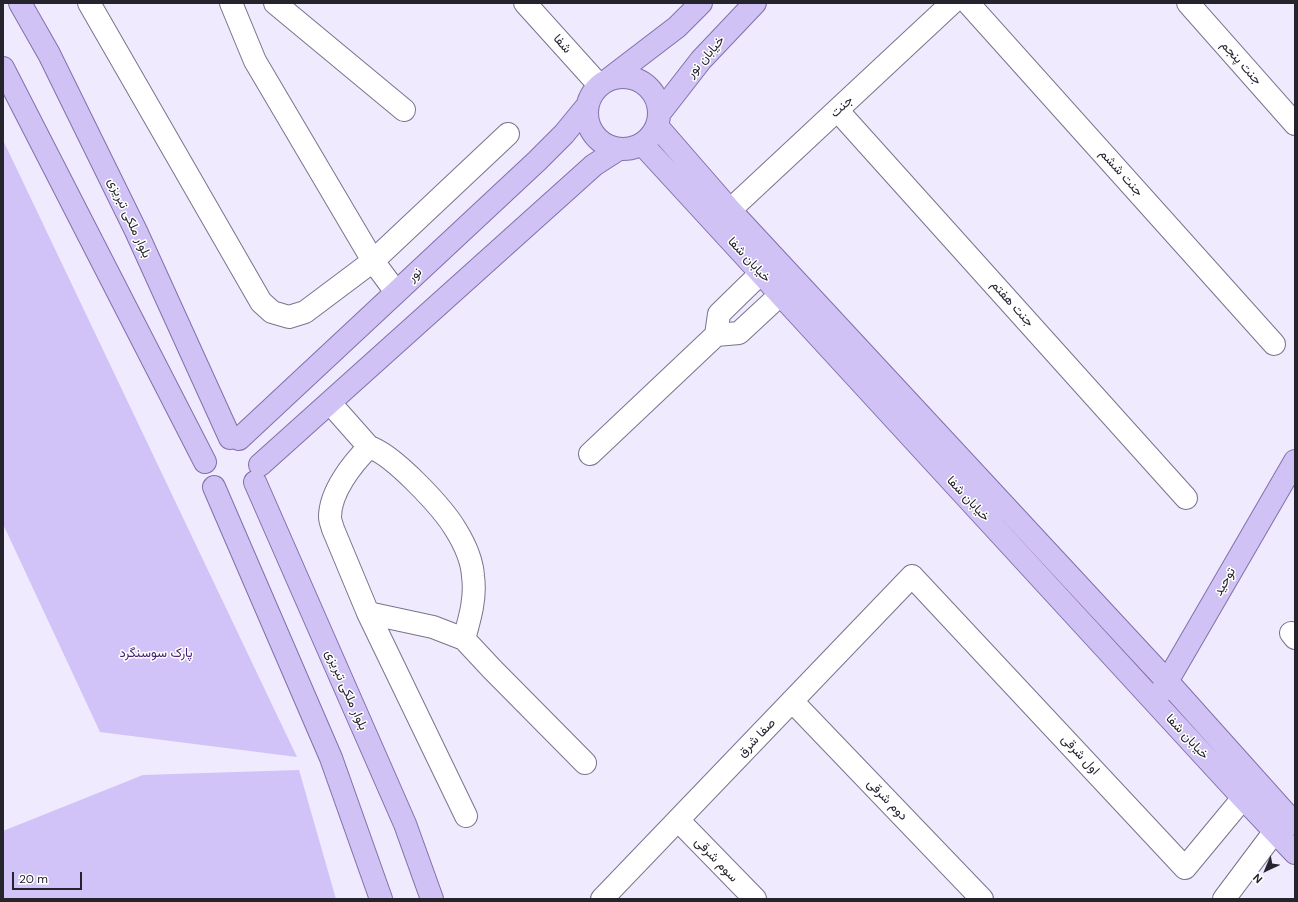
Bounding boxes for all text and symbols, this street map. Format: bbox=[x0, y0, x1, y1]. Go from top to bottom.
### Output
street label: شفا bbox=[549, 31, 575, 57]
street label: خیابان نور bbox=[684, 33, 728, 81]
street label: جنت پنجم bbox=[1217, 38, 1265, 88]
street label: جنت bbox=[827, 93, 857, 121]
street label: جنت ششم bbox=[1096, 146, 1146, 200]
street label: بلوار ملکى تبریزى bbox=[104, 176, 154, 260]
street label: خیابان شفا bbox=[724, 234, 774, 286]
street label: نور bbox=[405, 265, 425, 285]
street label: جنت هفتم bbox=[987, 278, 1037, 330]
street label: خیابان شفا bbox=[943, 473, 993, 525]
street label: توحید bbox=[1211, 565, 1239, 599]
park label: پارک سوسنگرد bbox=[119, 646, 193, 662]
street label: بلوار ملکى تبریزى bbox=[321, 647, 371, 733]
street label: خیابان شفا bbox=[1162, 711, 1212, 763]
street label: صفا شرق bbox=[735, 715, 779, 761]
street label: اول شرقی bbox=[1057, 732, 1103, 778]
street label: دوم شرقی bbox=[863, 776, 911, 824]
street label: سوم شرقی bbox=[691, 834, 741, 886]
north arrow bbox=[1246, 850, 1286, 890]
scale bar bbox=[14, 864, 84, 890]
text: 20 m bbox=[19, 871, 48, 887]
text: N bbox=[1250, 871, 1265, 886]

